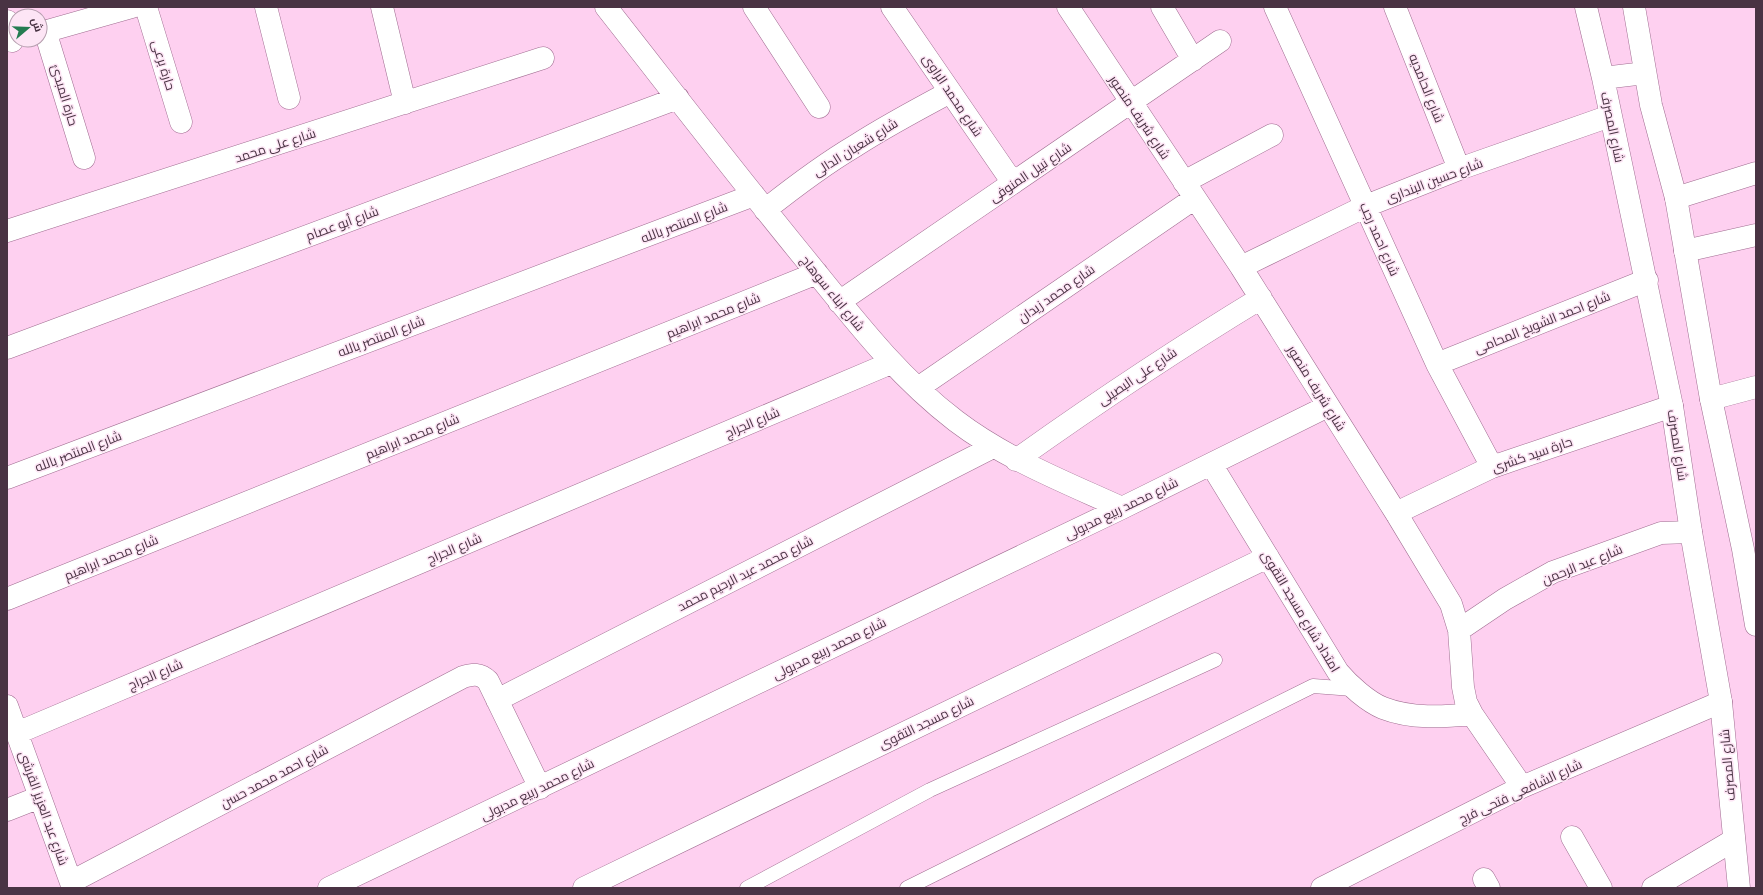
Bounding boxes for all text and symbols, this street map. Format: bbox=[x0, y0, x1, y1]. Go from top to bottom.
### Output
north arrow bbox=[8, 8, 48, 48]
text: ش bbox=[29, 16, 45, 34]
street label: حارة برعى bbox=[149, 38, 178, 92]
street label: شارع محمد الراوى bbox=[919, 51, 986, 140]
street label: شارع الحامديه bbox=[1405, 51, 1447, 125]
street label: حارة المبدئ bbox=[48, 63, 81, 128]
street label: شارع شريف منصور bbox=[1105, 72, 1173, 163]
street label: شارع المصرف bbox=[1597, 90, 1627, 164]
street label: شارع شعبان الدالى bbox=[810, 115, 901, 180]
street label: شارع على محمد bbox=[233, 125, 318, 167]
street label: شارع نبيل المنوفى bbox=[987, 140, 1075, 206]
street label: شارع حسين البندارى bbox=[1384, 155, 1485, 207]
street label: شارع المنتصر بالله bbox=[639, 199, 730, 247]
street label: شارع احمد رجب bbox=[1356, 200, 1402, 279]
street label: شارع أبو عصام bbox=[303, 202, 381, 245]
street label: شارع ابناء سوهاج bbox=[797, 253, 868, 335]
street label: شارع محمد زيدان bbox=[1015, 261, 1098, 326]
street label: شارع احمد الشويخ المحامى bbox=[1472, 288, 1613, 358]
street label: شارع محمد ابراهيم bbox=[664, 290, 763, 343]
street label: شارع المنتصر بالله bbox=[336, 313, 427, 361]
street label: شارع شريف منصور bbox=[1283, 342, 1349, 434]
street label: شارع على البصيلى bbox=[1095, 344, 1180, 409]
street label: شارع الجراج bbox=[723, 404, 782, 442]
street label: شارع المصرف bbox=[1663, 408, 1691, 482]
street label: شارع محمد ابراهيم bbox=[363, 411, 462, 464]
street label: شارع المنتصر بالله bbox=[33, 428, 124, 476]
street label: حارة سيد كشرى bbox=[1490, 434, 1574, 475]
street label: شارع محمد ربيع مدبولى bbox=[1062, 474, 1181, 543]
street label: شارع الجراج bbox=[425, 530, 484, 568]
street label: شارع محمد ابراهيم bbox=[62, 532, 161, 585]
street label: شارع محمد عبد الرحيم محمد bbox=[675, 533, 816, 616]
street label: شارع عبد الرحمن bbox=[1540, 541, 1625, 588]
street label: امتداد شارع مسجد التقوى bbox=[1257, 548, 1343, 675]
street label: شارع محمد ربيع مدبولى bbox=[770, 614, 889, 683]
street label: شارع الجراج bbox=[126, 656, 185, 694]
street label: شارع مسجد التقوى bbox=[876, 693, 977, 753]
street label: شارع المصرف bbox=[1717, 728, 1739, 801]
street label: شارع احمد محمد حسن bbox=[218, 742, 331, 812]
street label: شارع عبد العزيز القرشى bbox=[15, 749, 71, 868]
street label: شارع محمد ربيع مدبولى bbox=[478, 755, 597, 824]
street label: شارع الشافعى فتحى فرج bbox=[1456, 756, 1585, 828]

